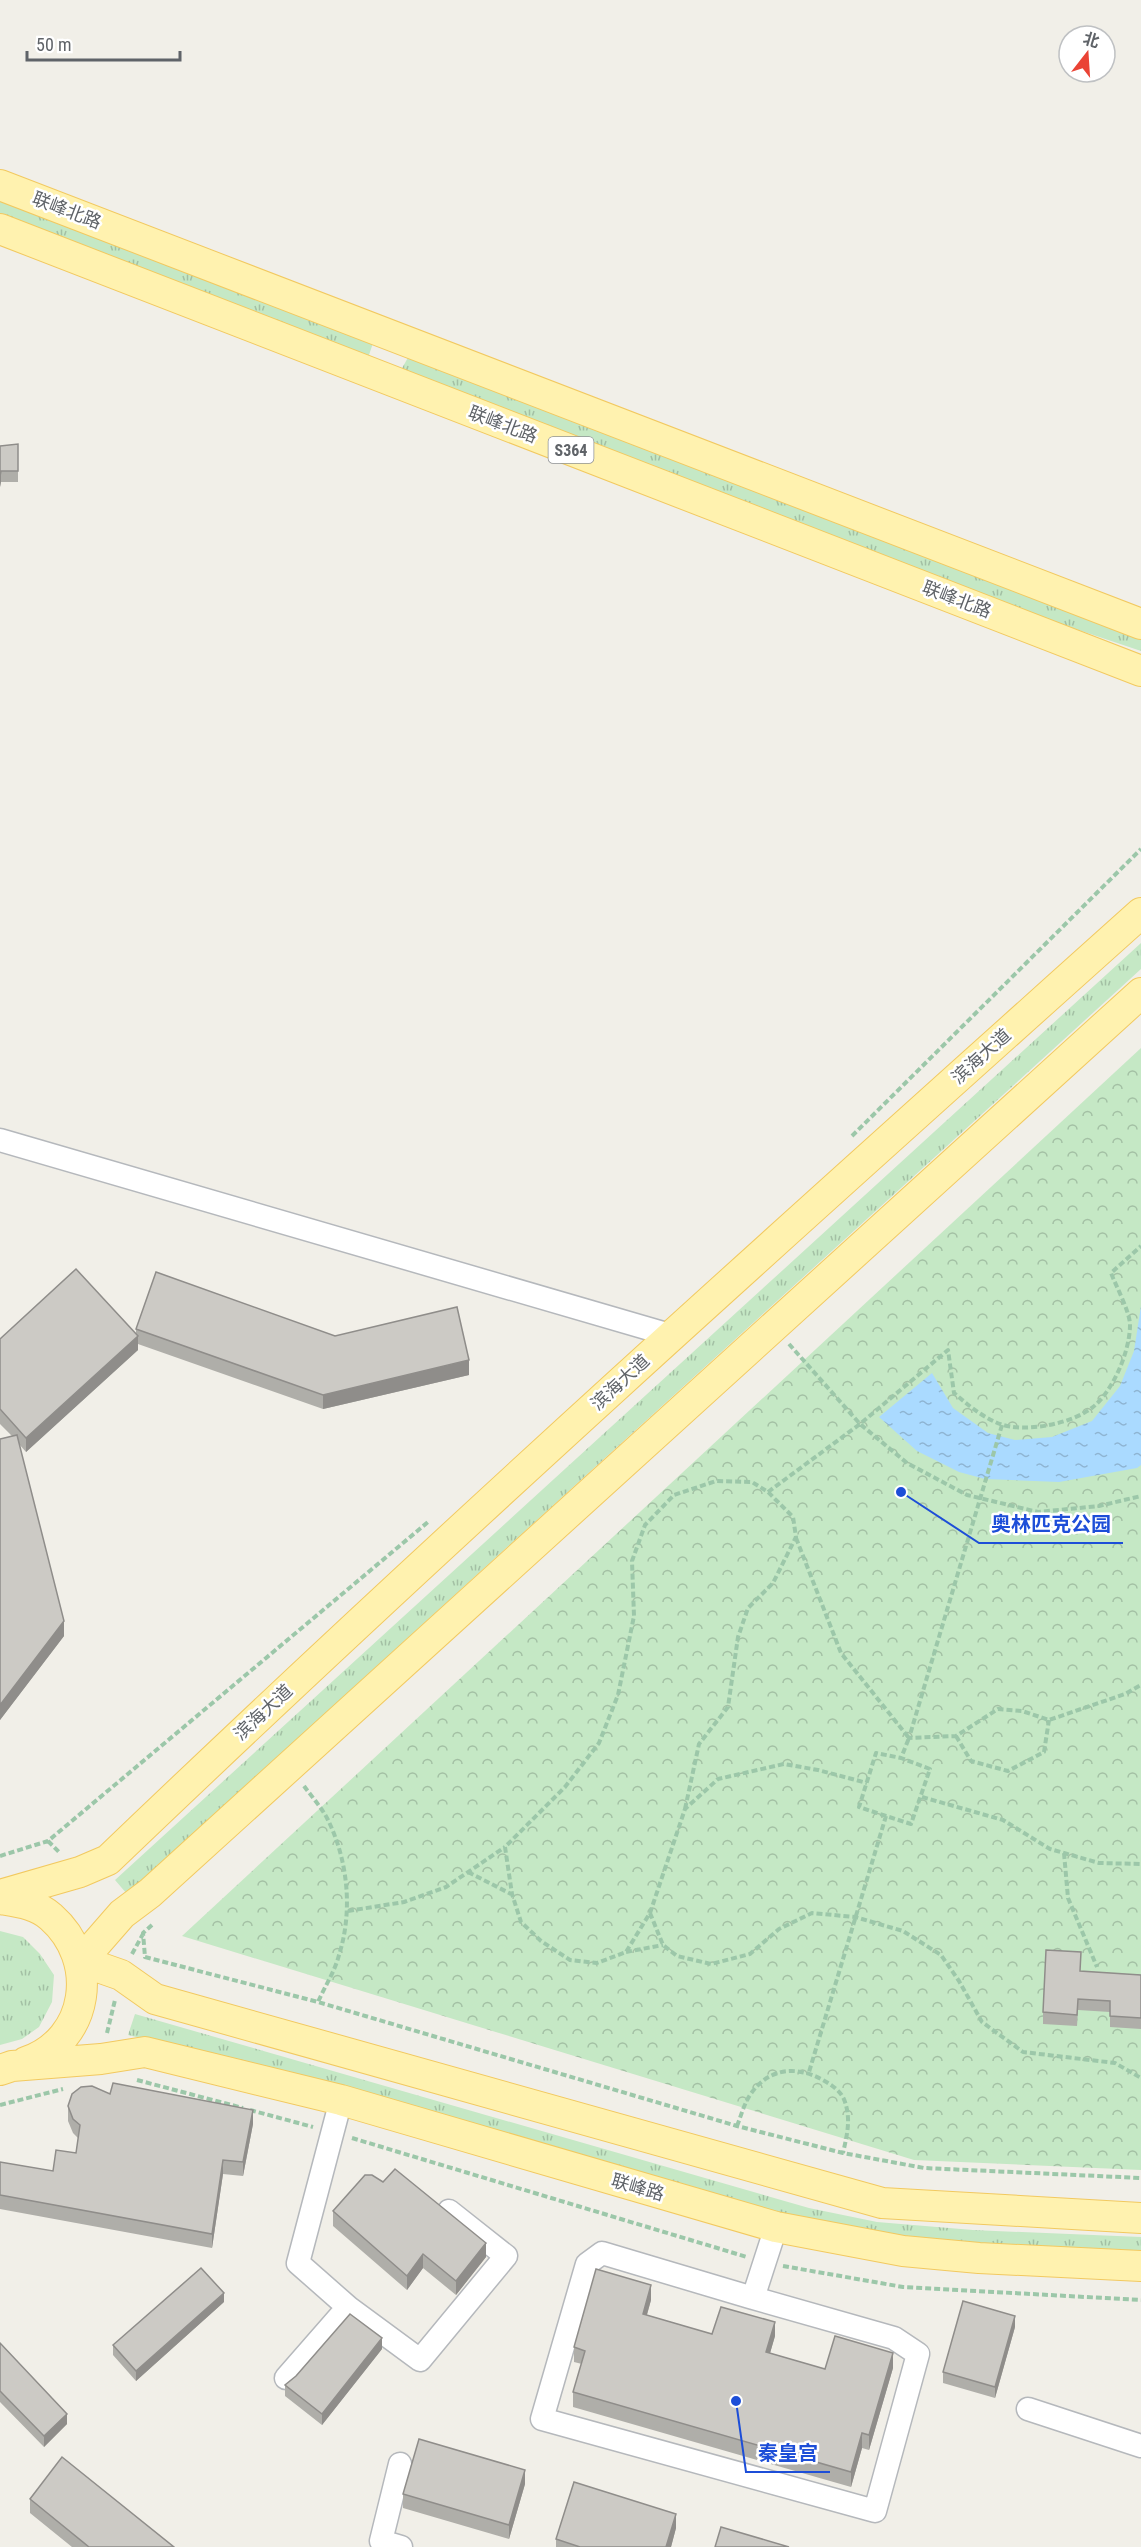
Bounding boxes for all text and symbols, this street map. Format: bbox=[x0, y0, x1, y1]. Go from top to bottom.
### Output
scale bar bbox=[27, 24, 180, 62]
north arrow bbox=[1057, 24, 1117, 84]
text: 北 bbox=[1081, 29, 1102, 52]
text: 50 m bbox=[36, 34, 71, 55]
street label: 联峰北路 bbox=[30, 187, 104, 233]
street label: 联峰北路 bbox=[466, 401, 540, 447]
road number: S364 bbox=[548, 437, 594, 463]
street label: 联峰北路 bbox=[920, 576, 994, 622]
street label: 滨海大道 bbox=[947, 1024, 1015, 1088]
street label: 滨海大道 bbox=[587, 1350, 653, 1414]
callout: 奥林匹克公园 bbox=[979, 1505, 1123, 1543]
text: 奥林匹克公园 bbox=[991, 1512, 1111, 1536]
street label: 滨海大道 bbox=[230, 1680, 296, 1744]
street label: 联峰路 bbox=[609, 2169, 667, 2205]
callout: 秦皇宫 bbox=[746, 2434, 830, 2472]
text: 秦皇宫 bbox=[758, 2441, 818, 2465]

